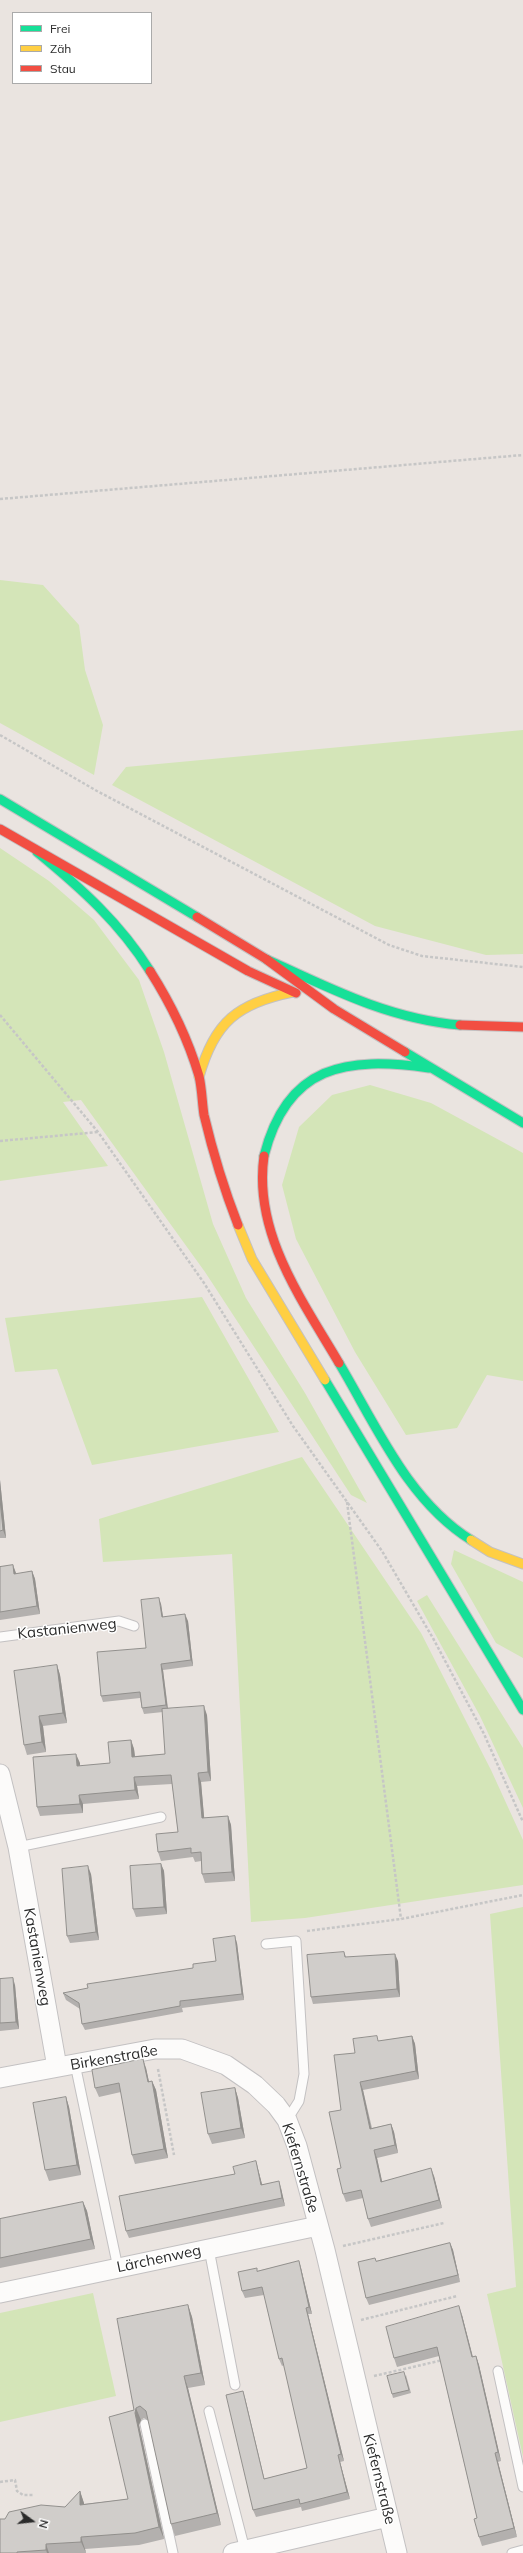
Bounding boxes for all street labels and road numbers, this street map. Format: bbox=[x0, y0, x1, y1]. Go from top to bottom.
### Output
street label: Kastanienweg bbox=[17, 1615, 117, 1643]
street label: Kastanienweg bbox=[19, 1906, 55, 2008]
street label: Birkenstraße bbox=[69, 2041, 159, 2075]
street label: Kiefernstraße bbox=[278, 2121, 322, 2215]
street label: Lärchenweg bbox=[115, 2241, 203, 2277]
street label: Kiefernstraße bbox=[359, 2432, 399, 2526]

